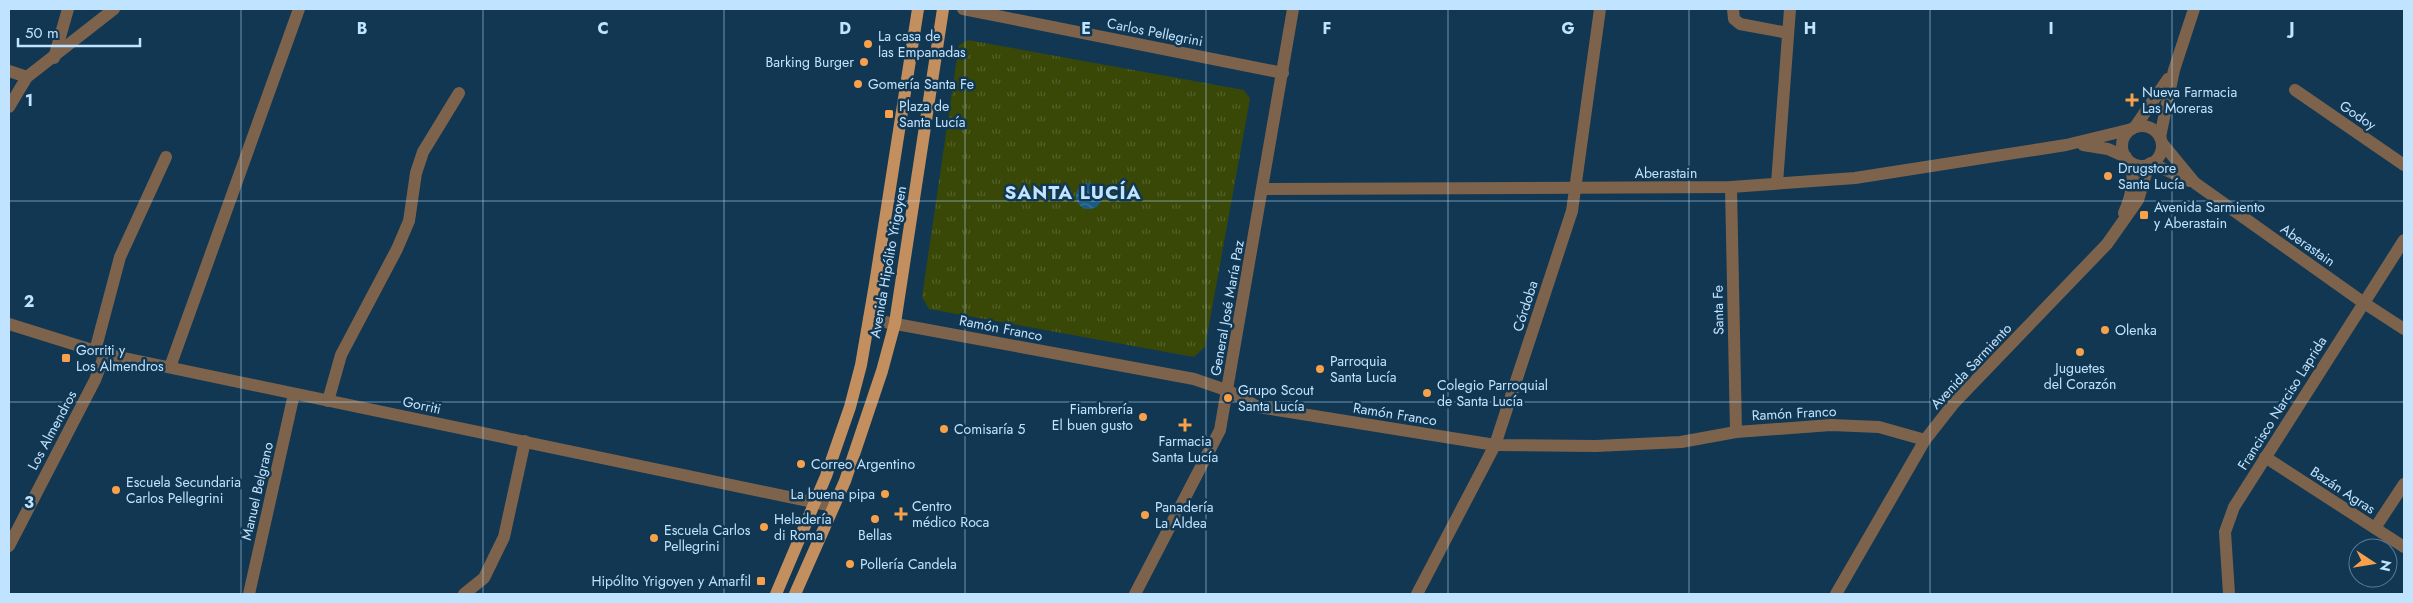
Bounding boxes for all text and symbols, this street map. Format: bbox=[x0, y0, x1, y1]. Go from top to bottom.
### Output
street label: Carlos Pellegrini bbox=[1105, 13, 1205, 51]
scale bar bbox=[18, 15, 140, 47]
text: B bbox=[357, 17, 367, 40]
text: C bbox=[597, 17, 609, 40]
text: D bbox=[839, 17, 851, 40]
text: E bbox=[1081, 17, 1091, 40]
text: F bbox=[1323, 17, 1331, 40]
text: G bbox=[1561, 17, 1575, 40]
text: H bbox=[1804, 17, 1816, 40]
text: I bbox=[2048, 17, 2054, 40]
text: J bbox=[2286, 17, 2295, 40]
text: 50 m bbox=[25, 22, 59, 44]
place label: La casa de las Empanadas bbox=[878, 26, 966, 62]
marker: La casa de las Empanadas bbox=[862, 38, 874, 50]
place label: Barking Burger bbox=[766, 52, 854, 72]
marker: Barking Burger bbox=[858, 56, 870, 68]
place label: Gomería Santa Fe bbox=[868, 74, 974, 94]
marker: Gomería Santa Fe bbox=[852, 78, 864, 90]
place label: Nueva Farmacia Las Moreras bbox=[2142, 82, 2237, 118]
text: 1 bbox=[25, 89, 33, 112]
marker: Nueva Farmacia Las Moreras bbox=[2126, 94, 2138, 106]
place label: Plaza de Santa Lucía bbox=[899, 96, 966, 132]
street label: Godoy bbox=[2336, 96, 2381, 135]
marker: Plaza de Santa Lucía bbox=[883, 108, 895, 120]
place label: Drugstore Santa Lucía bbox=[2118, 158, 2185, 194]
street label: Aberastain bbox=[1635, 163, 1697, 183]
marker: Drugstore Santa Lucía bbox=[2102, 170, 2114, 182]
district label: SANTA LUCÍA bbox=[1004, 179, 1142, 206]
street label: Avenida Hipólito Yrigoyen bbox=[865, 184, 911, 340]
place label: Avenida Sarmiento y Aberastain bbox=[2154, 197, 2265, 233]
marker: Avenida Sarmiento y Aberastain bbox=[2138, 209, 2150, 221]
street label: Aberastain bbox=[2277, 219, 2339, 271]
street label: General José María Paz bbox=[1205, 238, 1249, 377]
street label: Córdoba bbox=[1507, 278, 1543, 334]
street label: Santa Fe bbox=[1708, 285, 1728, 335]
text: 2 bbox=[24, 290, 34, 313]
street label: Ramón Franco bbox=[958, 310, 1045, 346]
street label: Avenida Sarmiento bbox=[1926, 318, 2016, 413]
place label: Olenka bbox=[2115, 320, 2157, 340]
marker: Olenka bbox=[2099, 324, 2111, 336]
street label: Francisco Narciso Laprida bbox=[2233, 332, 2331, 474]
place label: Gorriti y Los Almendros bbox=[76, 340, 164, 376]
marker: Juguetes del Corazón bbox=[2074, 346, 2086, 358]
place label: Parroquia Santa Lucía bbox=[1330, 351, 1397, 387]
marker: Gorriti y Los Almendros bbox=[60, 352, 72, 364]
place label: Juguetes del Corazón bbox=[2044, 358, 2116, 394]
marker: Parroquia Santa Lucía bbox=[1314, 363, 1326, 375]
place label: Colegio Parroquial de Santa Lucía bbox=[1437, 375, 1548, 411]
place label: Grupo Scout Santa Lucía bbox=[1238, 380, 1314, 416]
street label: Los Almendros bbox=[23, 386, 82, 473]
marker: Colegio Parroquial de Santa Lucía bbox=[1421, 387, 1433, 399]
street label: Gorriti bbox=[401, 391, 443, 419]
marker: Grupo Scout Santa Lucía bbox=[1222, 392, 1234, 404]
street label: Ramón Franco bbox=[1352, 398, 1439, 431]
place label: Fiambrería El buen gusto bbox=[1052, 399, 1133, 435]
street label: Ramón Franco bbox=[1751, 401, 1837, 425]
marker: Fiambrería El buen gusto bbox=[1137, 411, 1149, 423]
place label: Comisaría 5 bbox=[954, 419, 1026, 439]
marker: Farmacia Santa Lucía bbox=[1179, 419, 1191, 431]
marker: Comisaría 5 bbox=[938, 423, 950, 435]
place label: Farmacia Santa Lucía bbox=[1152, 431, 1218, 467]
street label: Manuel Belgrano bbox=[236, 440, 278, 542]
place label: Correo Argentino bbox=[811, 454, 915, 474]
marker: Correo Argentino bbox=[795, 458, 807, 470]
street label: Bazán Agras bbox=[2307, 462, 2380, 519]
place label: Escuela Secundaria Carlos Pellegrini bbox=[126, 472, 241, 508]
marker: Escuela Secundaria Carlos Pellegrini bbox=[110, 484, 122, 496]
place label: La buena pipa bbox=[791, 484, 875, 504]
marker: La buena pipa bbox=[879, 488, 891, 500]
text: 3 bbox=[24, 491, 34, 514]
place label: Centro médico Roca bbox=[912, 496, 989, 532]
place label: Panadería La Aldea bbox=[1155, 497, 1213, 533]
marker: Centro médico Roca bbox=[894, 507, 908, 521]
place label: Heladería di Roma bbox=[774, 509, 832, 545]
marker: Panadería La Aldea bbox=[1139, 509, 1151, 521]
marker: Bellas bbox=[869, 513, 881, 525]
place label: Escuela Carlos Pellegrini bbox=[664, 520, 751, 556]
marker: Heladería di Roma bbox=[758, 521, 770, 533]
place label: Bellas bbox=[858, 525, 892, 545]
marker: Escuela Carlos Pellegrini bbox=[648, 532, 660, 544]
north arrow bbox=[2348, 538, 2398, 588]
place label: Pollería Candela bbox=[860, 554, 957, 574]
marker: Pollería Candela bbox=[844, 558, 856, 570]
text: N bbox=[2375, 558, 2397, 573]
place label: Hipólito Yrigoyen y Amarfil bbox=[591, 571, 751, 591]
marker: Hipólito Yrigoyen y Amarfil bbox=[755, 575, 767, 587]

